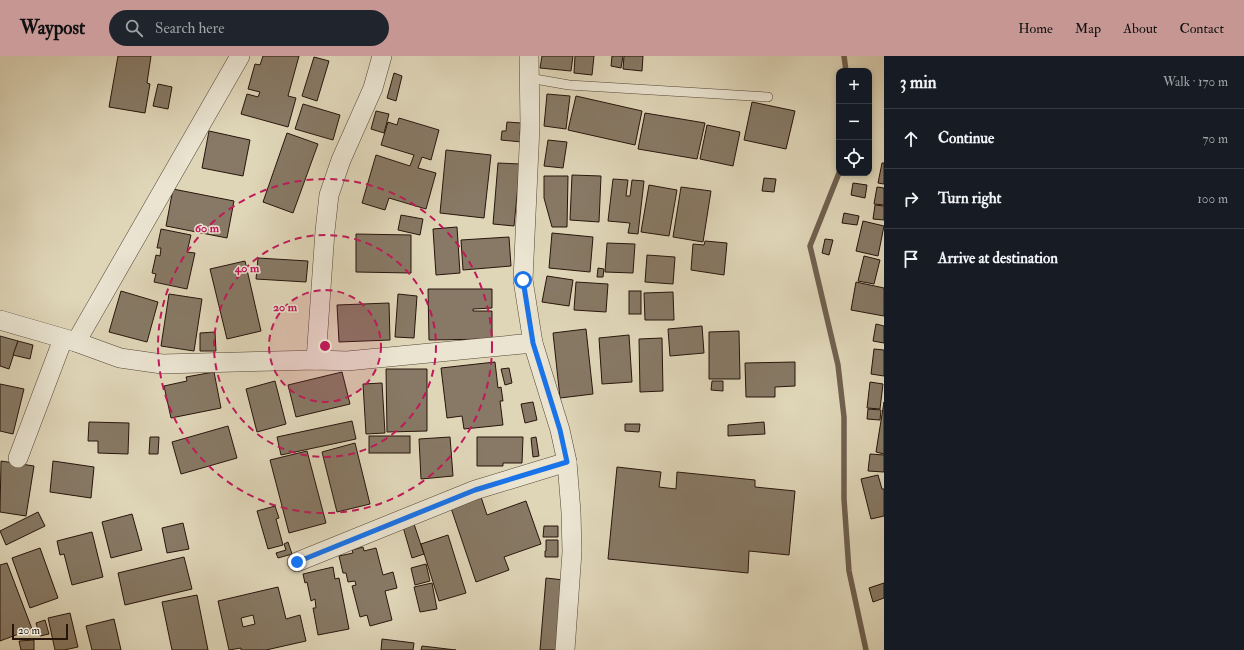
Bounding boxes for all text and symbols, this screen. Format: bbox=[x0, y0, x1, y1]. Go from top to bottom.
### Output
search box bbox=[109, 10, 389, 46]
text: Waypost bbox=[20, 16, 85, 40]
icon: search bbox=[123, 17, 145, 39]
text: Search here bbox=[155, 19, 224, 38]
text: Home bbox=[1018, 20, 1053, 37]
text: Map bbox=[1075, 20, 1101, 37]
text: About bbox=[1123, 20, 1157, 37]
text: Contact bbox=[1179, 20, 1224, 37]
map controls bbox=[836, 68, 872, 176]
button: + bbox=[836, 68, 872, 104]
text: 3 min bbox=[900, 72, 937, 93]
text: Walk · 170 m bbox=[1163, 74, 1228, 90]
button: − bbox=[836, 104, 872, 140]
icon: ahead bbox=[900, 128, 922, 150]
text: Continue bbox=[938, 129, 994, 148]
text: 70 m bbox=[1203, 131, 1228, 147]
button: locate bbox=[836, 140, 872, 176]
icon: right bbox=[900, 188, 922, 210]
text: Turn right bbox=[938, 189, 1001, 208]
text: 100 m bbox=[1197, 191, 1228, 207]
text: 60 m bbox=[195, 221, 220, 236]
icon: arrive bbox=[900, 248, 922, 270]
text: Arrive at destination bbox=[938, 249, 1058, 268]
text: 40 m bbox=[234, 261, 260, 276]
route start bbox=[514, 271, 532, 289]
text: 20 m bbox=[273, 300, 298, 315]
centre of rings bbox=[318, 339, 332, 353]
route end bbox=[288, 553, 306, 571]
scale bar bbox=[12, 622, 68, 641]
text: 20 m bbox=[18, 624, 40, 637]

